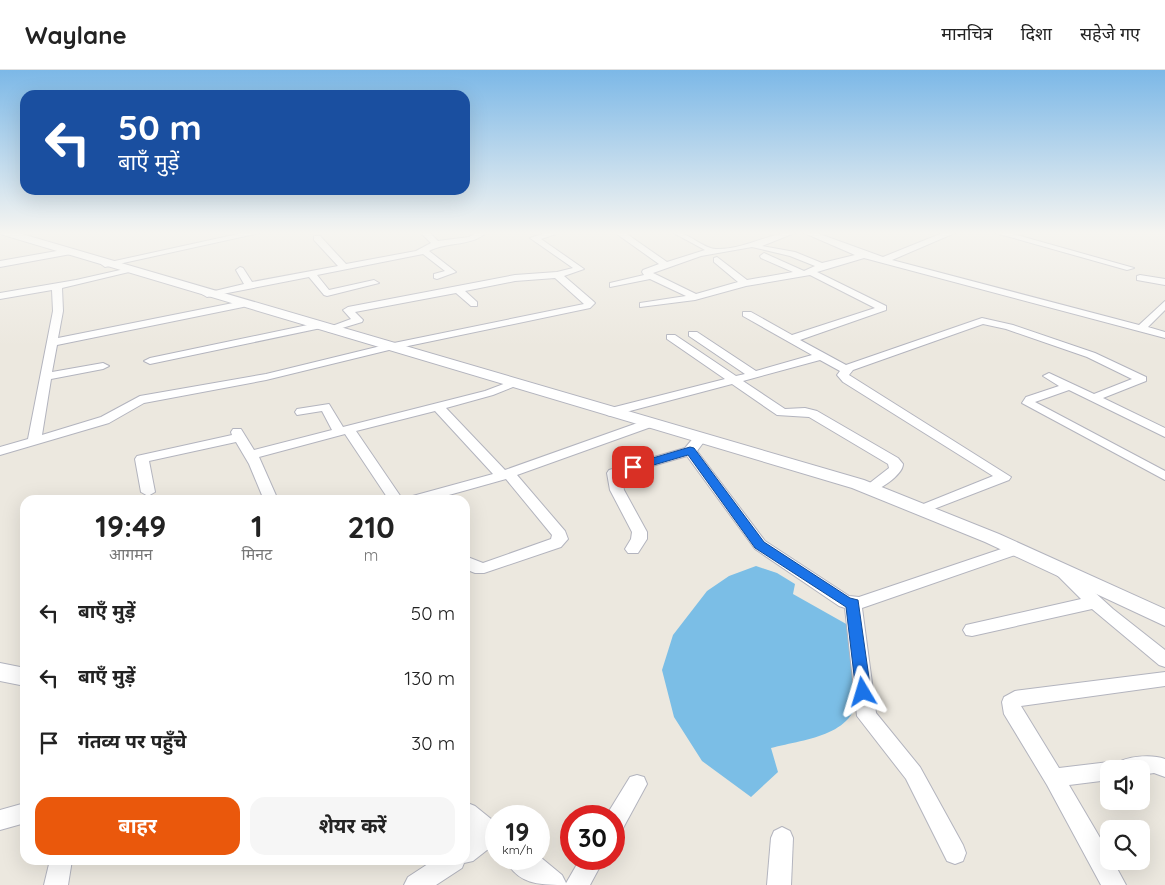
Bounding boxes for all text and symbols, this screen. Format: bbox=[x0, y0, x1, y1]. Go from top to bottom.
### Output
text: Waylane bbox=[25, 20, 127, 50]
text: मानचित्र bbox=[941, 22, 993, 45]
text: दिशा bbox=[1021, 22, 1052, 45]
text: सहेजे गए bbox=[1080, 22, 1140, 45]
text: 50 m bbox=[118, 105, 202, 149]
icon: left bbox=[35, 110, 100, 175]
text: बाएँ मुड़ें bbox=[118, 148, 179, 176]
pin bbox=[612, 446, 654, 488]
icon: arrive bbox=[619, 453, 647, 481]
text: 19:49 bbox=[95, 507, 166, 545]
text: 1 bbox=[251, 507, 263, 545]
text: 210 bbox=[348, 508, 395, 546]
text: आगमन bbox=[109, 544, 153, 564]
text: मिनट bbox=[242, 544, 272, 564]
text: m bbox=[364, 545, 378, 565]
icon: left bbox=[35, 599, 63, 627]
text: बाएँ मुड़ें bbox=[78, 599, 135, 623]
text: 50 m bbox=[411, 601, 455, 625]
icon: left bbox=[35, 664, 63, 692]
text: बाएँ मुड़ें bbox=[78, 664, 135, 688]
position arrow bbox=[836, 665, 888, 717]
text: 130 m bbox=[404, 666, 455, 690]
icon: arrive bbox=[35, 729, 63, 757]
text: गंतव्य पर पहुँचे bbox=[78, 729, 186, 753]
text: 30 m bbox=[411, 731, 455, 755]
map controls bbox=[1100, 760, 1150, 870]
button: sound bbox=[1100, 760, 1150, 810]
button: बाहर bbox=[35, 797, 240, 855]
button: शेयर करें bbox=[250, 797, 455, 855]
speed limit sign: 30 bbox=[560, 805, 625, 870]
text: 19 bbox=[506, 816, 529, 847]
button: search bbox=[1100, 820, 1150, 870]
text: km/h bbox=[502, 842, 533, 857]

